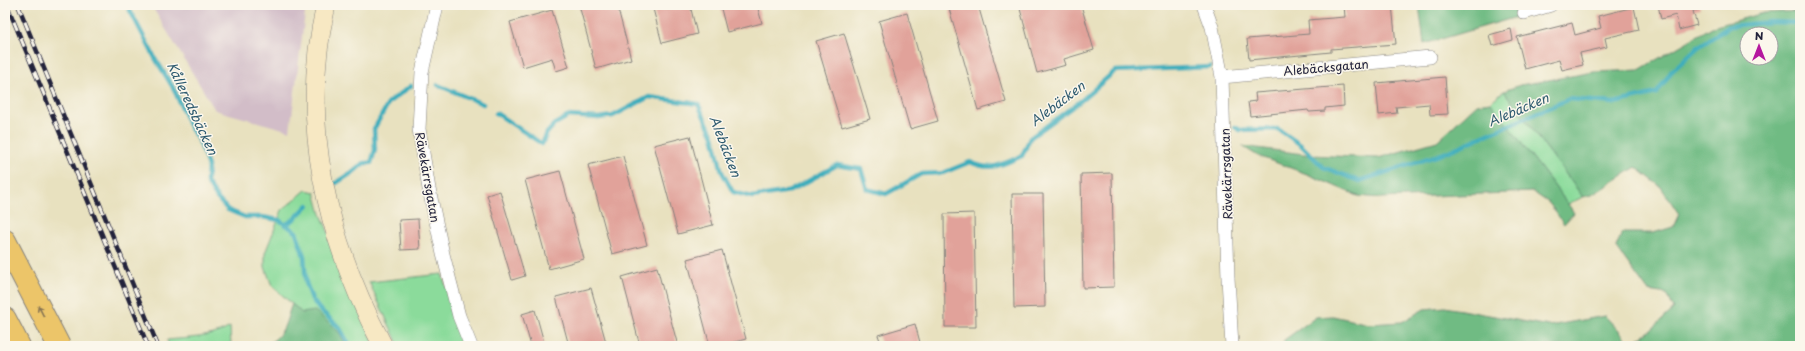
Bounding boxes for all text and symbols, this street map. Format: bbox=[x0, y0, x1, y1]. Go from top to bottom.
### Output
north arrow bbox=[1739, 26, 1779, 66]
text: N bbox=[1755, 27, 1764, 44]
street label: Alebäcksgatan bbox=[1283, 54, 1369, 80]
water label: Kålleredsbäcken bbox=[163, 58, 223, 159]
water label: Alebäcken bbox=[1026, 75, 1089, 130]
water label: Alebäcken bbox=[1485, 87, 1552, 130]
water label: Alebäcken bbox=[706, 113, 747, 181]
street label: Rävekärrsgatan bbox=[1215, 128, 1237, 220]
street label: Rävekärrsgatan bbox=[411, 130, 445, 224]
one-way arrow bbox=[37, 305, 44, 317]

